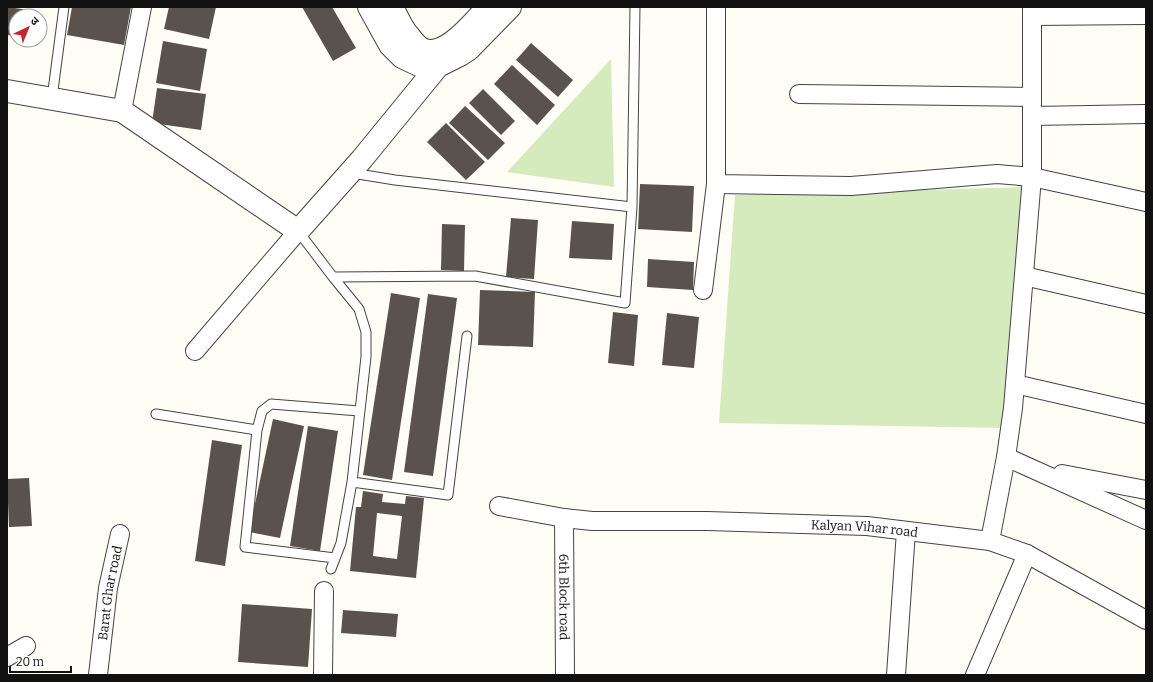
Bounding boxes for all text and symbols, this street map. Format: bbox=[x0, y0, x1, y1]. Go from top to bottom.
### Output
north arrow bbox=[8, 8, 48, 48]
text: उ bbox=[28, 14, 42, 28]
street label: Kalyan Vihar road bbox=[811, 517, 919, 540]
street label: Barat Ghar road bbox=[95, 544, 125, 641]
street label: 6th Block road bbox=[556, 554, 572, 641]
scale bar bbox=[10, 648, 71, 674]
text: 20 m bbox=[16, 655, 45, 669]

